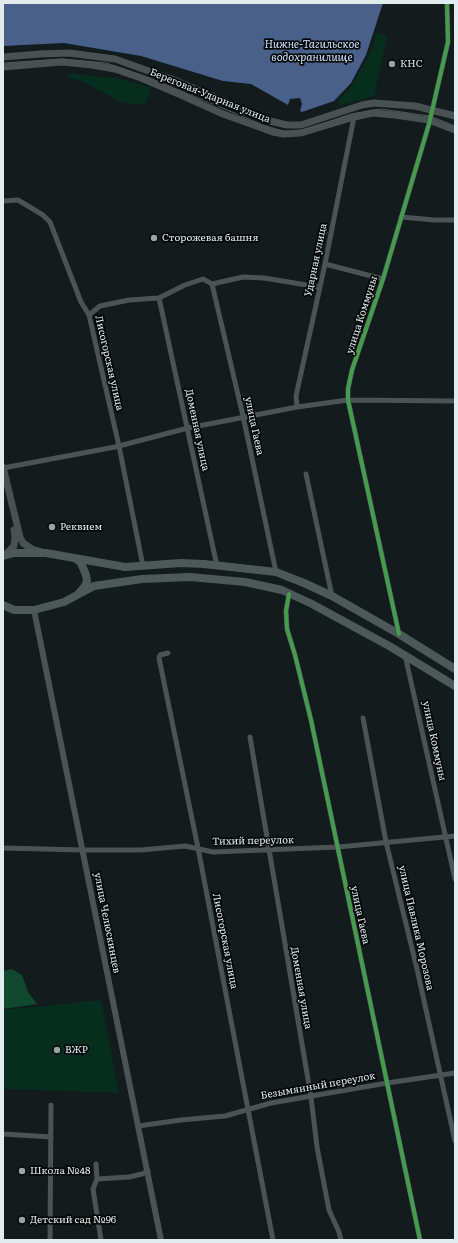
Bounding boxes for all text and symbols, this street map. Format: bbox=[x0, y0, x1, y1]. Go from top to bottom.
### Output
water label: Нижне-Тагильское водохранилище bbox=[264, 38, 360, 64]
place label: КНС bbox=[400, 58, 423, 70]
marker: КНС bbox=[387, 59, 397, 69]
street label: Береговая-Ударная улица bbox=[148, 66, 272, 126]
street label: Ударная улица bbox=[302, 222, 330, 298]
place label: Сторожевая башня bbox=[162, 232, 258, 244]
marker: Сторожевая башня bbox=[149, 233, 159, 243]
street label: улица Коммуны bbox=[344, 274, 380, 356]
street label: Лисогорская улица bbox=[92, 314, 126, 412]
street label: Доменная улица bbox=[182, 388, 212, 472]
street label: улица Гаева bbox=[242, 396, 266, 456]
place label: Реквием bbox=[60, 521, 102, 533]
marker: Реквием bbox=[47, 522, 57, 532]
street label: улица Коммуны bbox=[420, 700, 448, 782]
street label: Тихий переулок bbox=[212, 834, 294, 848]
street label: улица Павлика Морозова bbox=[396, 864, 436, 992]
street label: улица Челюскинцев bbox=[91, 872, 123, 974]
street label: улица Гаева bbox=[348, 885, 372, 945]
street label: Лисогорская улица bbox=[210, 892, 240, 990]
street label: Доменная улица bbox=[288, 946, 314, 1030]
place label: ВЖР bbox=[65, 1044, 88, 1056]
marker: ВЖР bbox=[52, 1045, 62, 1055]
street label: Безымянный переулок bbox=[260, 1070, 376, 1102]
place label: Школа №48 bbox=[30, 1165, 90, 1177]
marker: Школа №48 bbox=[17, 1166, 27, 1176]
place label: Детский сад №96 bbox=[30, 1214, 116, 1226]
marker: Детский сад №96 bbox=[17, 1215, 27, 1225]

